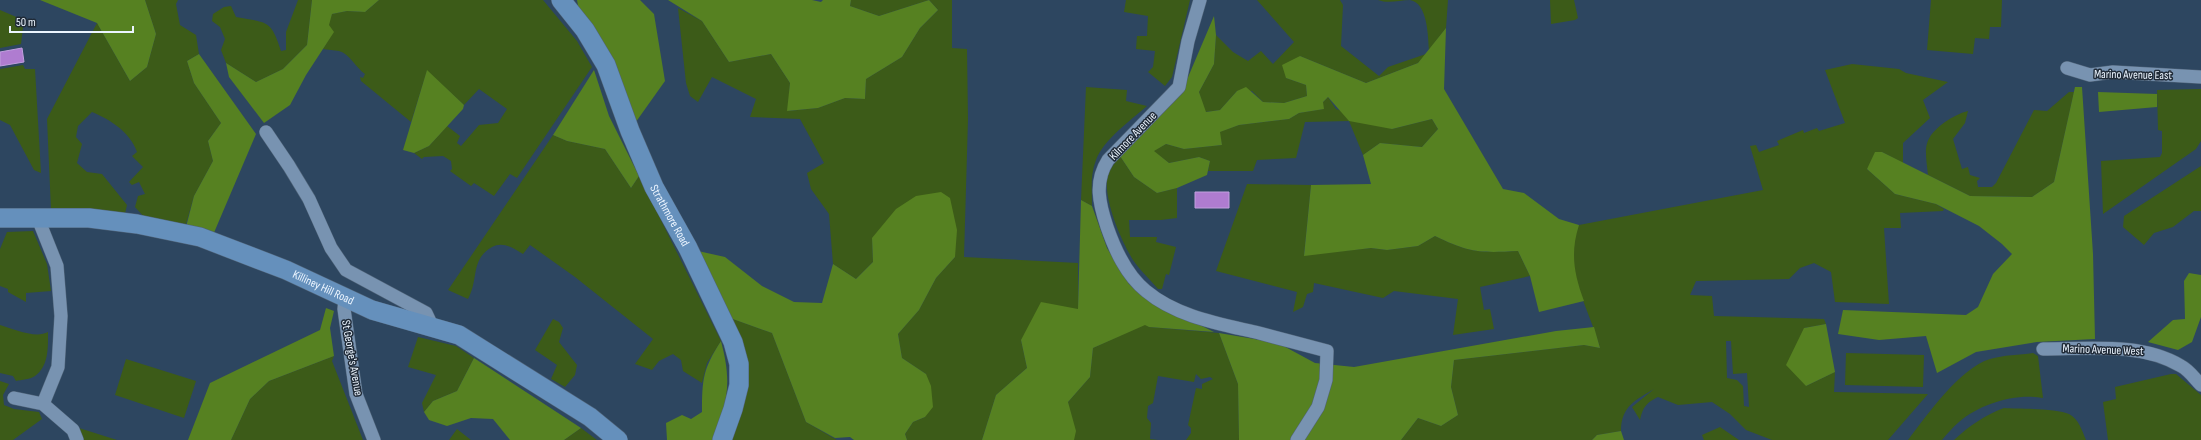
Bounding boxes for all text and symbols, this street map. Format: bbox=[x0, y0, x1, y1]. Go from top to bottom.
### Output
scale bar bbox=[10, 8, 133, 34]
text: 50 m bbox=[16, 15, 36, 30]
street label: Marino Avenue East bbox=[2094, 67, 2172, 83]
street label: Kilmore Avenue bbox=[1106, 108, 1160, 163]
street label: Strathmore Road bbox=[647, 182, 693, 249]
street label: Killiney Hill Road bbox=[290, 267, 356, 308]
street label: St George's Avenue bbox=[338, 319, 366, 397]
street label: Marino Avenue West bbox=[2062, 341, 2144, 359]

